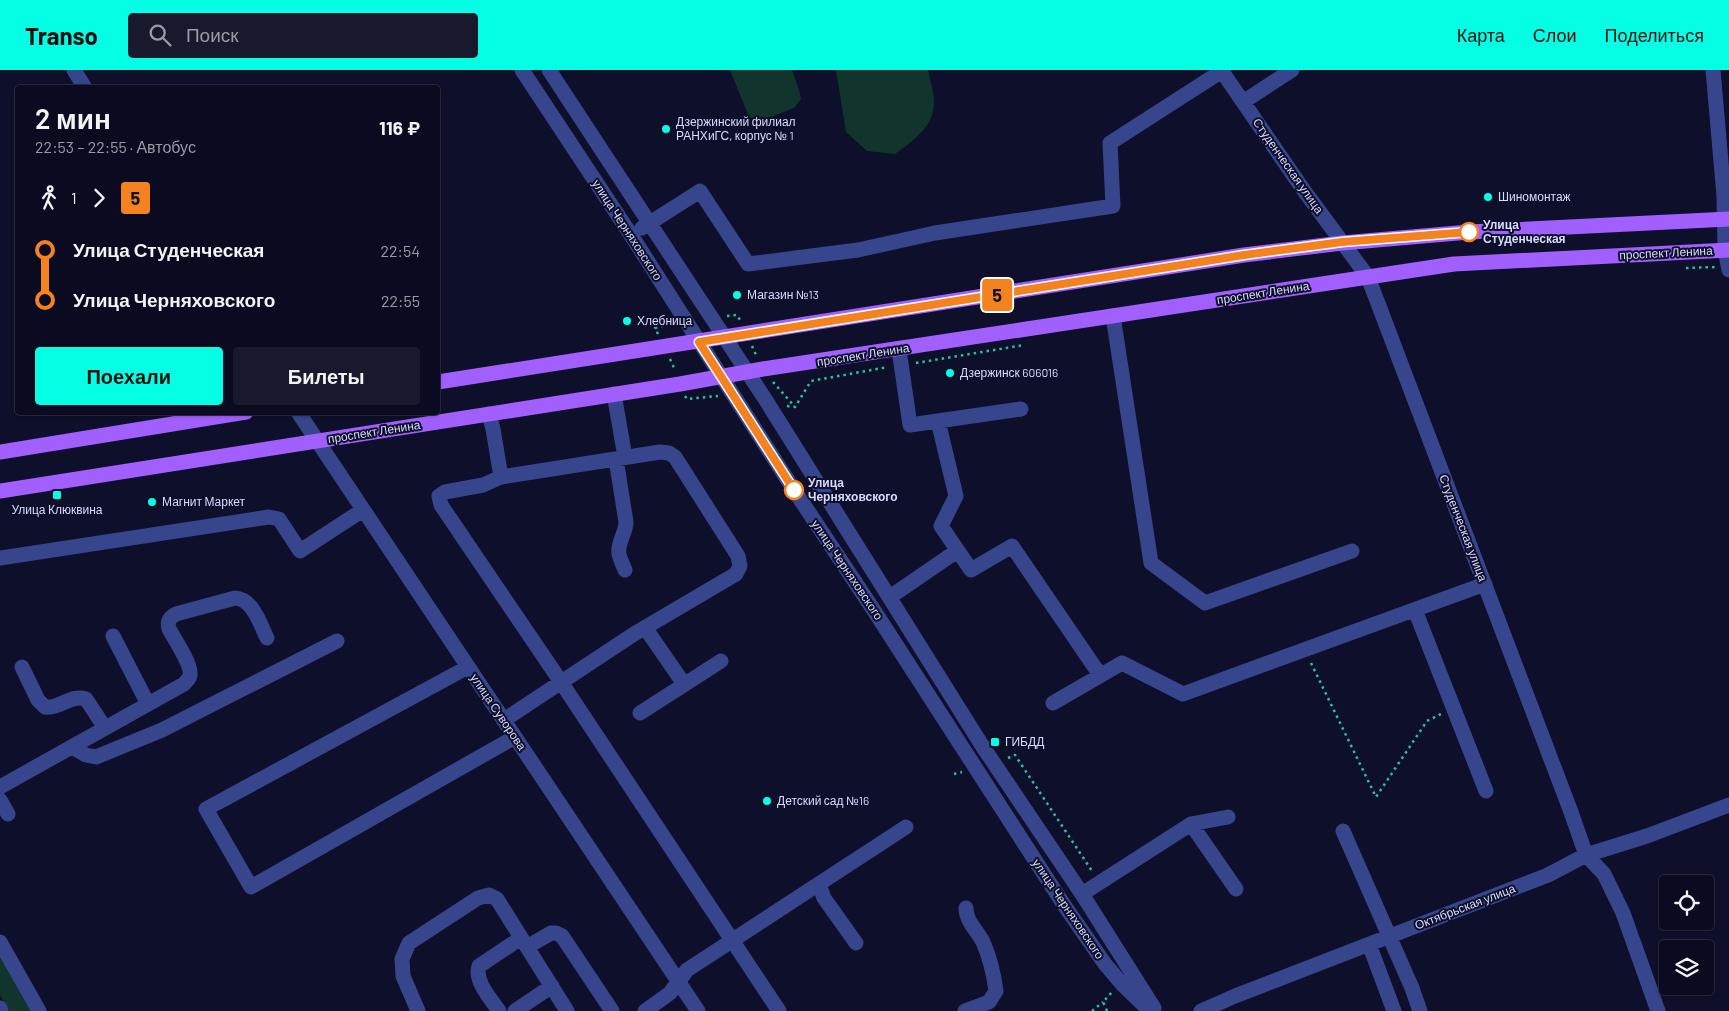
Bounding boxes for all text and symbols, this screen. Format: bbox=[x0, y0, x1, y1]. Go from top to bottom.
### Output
search box bbox=[128, 13, 478, 58]
text: Transo bbox=[25, 21, 98, 50]
icon: search bbox=[146, 21, 174, 49]
text: Поиск bbox=[186, 23, 239, 46]
text: Карта bbox=[1457, 24, 1505, 46]
text: Слои bbox=[1533, 24, 1577, 46]
text: Поделиться bbox=[1605, 24, 1704, 46]
text: 2 мин bbox=[35, 101, 111, 135]
place label: Дзержинский филиал РАНХиГС, корпус № 1 bbox=[676, 114, 796, 143]
street label: Студенческая улица bbox=[1250, 115, 1327, 217]
text: 116 ₽ bbox=[379, 116, 420, 139]
marker: Дзержинский филиал РАНХиГС, корпус № 1 bbox=[660, 123, 672, 135]
text: 22:53 – 22:55 · Автобус bbox=[35, 137, 196, 156]
street label: улица Черняховского bbox=[589, 176, 666, 283]
icon: walk bbox=[35, 184, 63, 212]
icon: forward bbox=[85, 184, 113, 212]
text: 5 bbox=[131, 187, 140, 209]
text: 1 bbox=[71, 188, 77, 207]
place label: Шиномонтаж bbox=[1498, 189, 1571, 203]
marker: Шиномонтаж bbox=[1482, 191, 1494, 203]
place label: Улица Студенческая bbox=[1483, 217, 1566, 246]
marker: Улица Студенческая bbox=[1459, 222, 1479, 242]
text: Улица Студенческая bbox=[73, 238, 264, 261]
text: 22:54 bbox=[380, 241, 420, 260]
street label: проспект Ленина bbox=[1619, 243, 1713, 262]
street label: проспект Ленина bbox=[1216, 278, 1311, 307]
line badge: 5 bbox=[981, 279, 1013, 311]
text: 5 bbox=[992, 284, 1002, 306]
place label: Магазин №13 bbox=[747, 287, 819, 301]
text: Улица Черняховского bbox=[73, 288, 275, 311]
marker: Магазин №13 bbox=[731, 289, 743, 301]
text: 22:55 bbox=[381, 291, 420, 310]
place label: Хлебница bbox=[637, 313, 693, 328]
marker: Хлебница bbox=[621, 315, 633, 327]
street label: проспект Ленина bbox=[816, 340, 911, 369]
button: Поехали bbox=[35, 347, 223, 405]
button: Билеты bbox=[233, 347, 420, 405]
place label: Дзержинск 606016 bbox=[960, 365, 1058, 380]
marker: Дзержинск 606016 bbox=[944, 367, 956, 379]
street label: проспект Ленина bbox=[327, 417, 422, 446]
street label: Студенческая улица bbox=[1436, 472, 1491, 584]
place label: Улица Черняховского bbox=[808, 475, 898, 504]
marker: Улица Черняховского bbox=[784, 480, 804, 500]
marker: Улица Клюквина bbox=[51, 489, 63, 501]
place label: Магнит Маркет bbox=[162, 494, 246, 509]
marker: Магнит Маркет bbox=[146, 496, 158, 508]
place label: Улица Клюквина bbox=[11, 502, 103, 517]
street label: улица Черняховского bbox=[808, 517, 887, 623]
street label: улица Суворова bbox=[467, 671, 530, 753]
place label: ГИБДД bbox=[1005, 734, 1044, 749]
marker: ГИБДД bbox=[989, 736, 1001, 748]
place label: Детский сад №16 bbox=[777, 793, 869, 808]
marker: Детский сад №16 bbox=[761, 795, 773, 807]
street label: улица Черняховского bbox=[1029, 856, 1108, 962]
map controls bbox=[1659, 875, 1714, 995]
button: locate bbox=[1659, 875, 1714, 930]
street label: Октябрьская улица bbox=[1412, 880, 1518, 933]
button: layers bbox=[1659, 940, 1714, 995]

